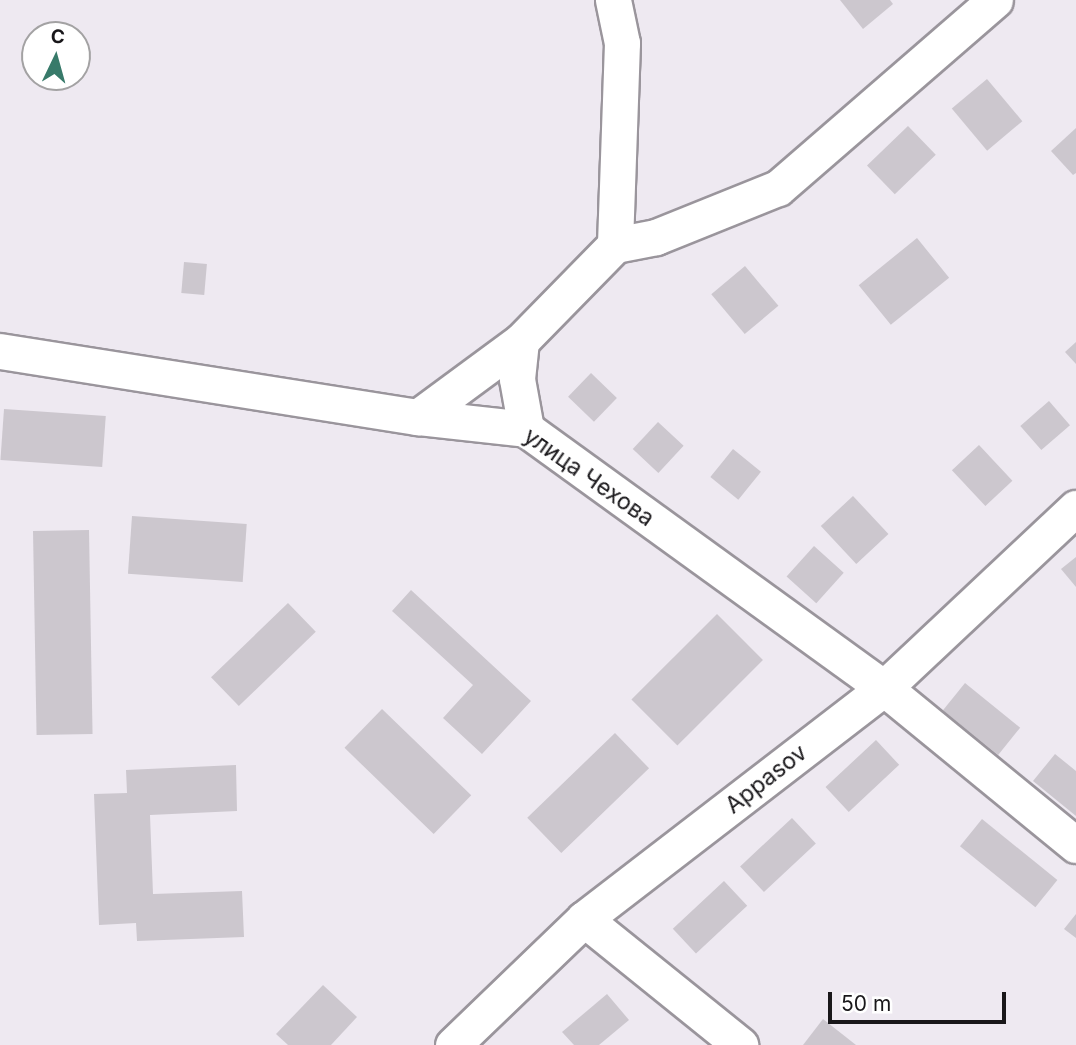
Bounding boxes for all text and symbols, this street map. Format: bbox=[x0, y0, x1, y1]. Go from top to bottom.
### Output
north arrow bbox=[21, 21, 91, 91]
text: С bbox=[50, 25, 66, 49]
street label: улица Чехова bbox=[519, 422, 659, 532]
street label: Appasov bbox=[720, 739, 812, 819]
scale bar bbox=[831, 978, 1010, 1022]
text: 50 m bbox=[841, 991, 891, 1016]

